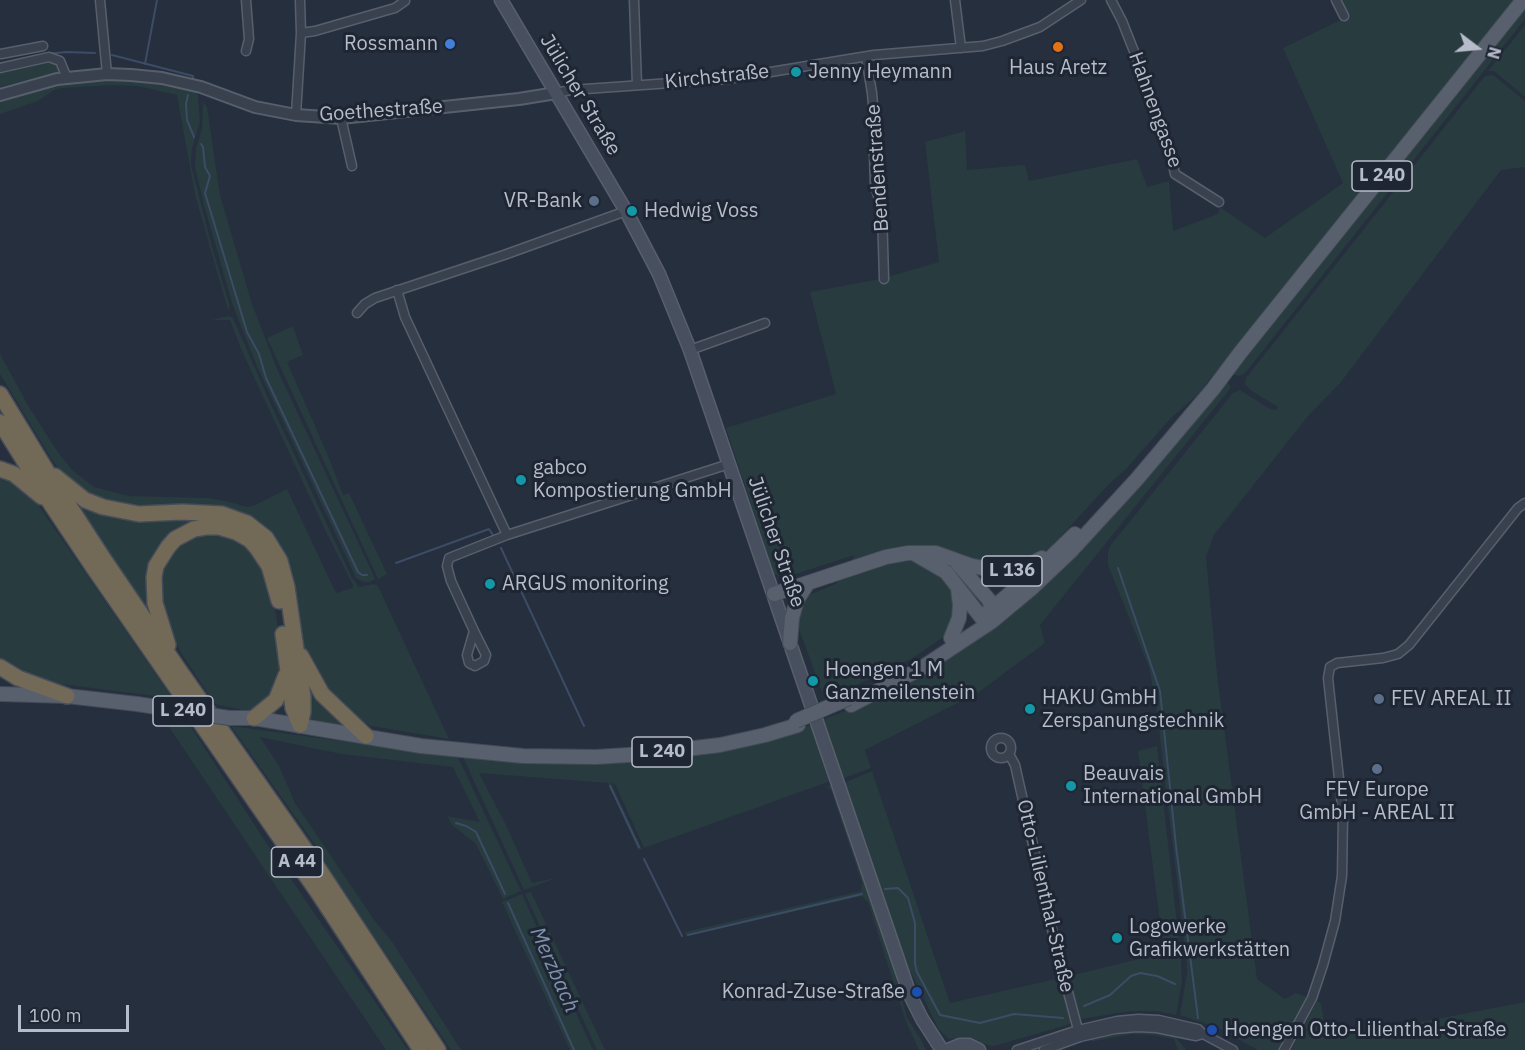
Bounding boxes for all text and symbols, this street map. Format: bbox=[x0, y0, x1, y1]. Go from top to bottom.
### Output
north arrow bbox=[1447, 18, 1507, 78]
street label: Jülicher Straße bbox=[534, 30, 626, 160]
place label: Rossmann bbox=[344, 32, 438, 56]
marker: Rossmann bbox=[443, 37, 457, 51]
marker: Haus Aretz bbox=[1051, 40, 1065, 54]
text: N bbox=[1483, 45, 1506, 61]
street label: Hahnengasse bbox=[1123, 49, 1187, 171]
place label: Haus Aretz bbox=[1009, 56, 1107, 80]
street label: Kirchstraße bbox=[664, 60, 770, 94]
place label: Jenny Heymann bbox=[808, 60, 952, 84]
marker: Jenny Heymann bbox=[789, 65, 803, 79]
street label: Goethestraße bbox=[318, 95, 444, 127]
street label: Bendenstraße bbox=[862, 103, 894, 233]
road number: L 240 bbox=[1352, 161, 1412, 191]
place label: VR-Bank bbox=[504, 189, 582, 213]
marker: VR-Bank bbox=[587, 194, 601, 208]
place label: Hedwig Voss bbox=[644, 199, 758, 223]
marker: Hedwig Voss bbox=[625, 204, 639, 218]
place label: gabco Kompostierung GmbH bbox=[533, 456, 732, 503]
marker: gabco Kompostierung GmbH bbox=[514, 473, 528, 487]
street label: Jülicher Straße bbox=[742, 473, 810, 611]
road number: L 136 bbox=[982, 556, 1042, 586]
place label: ARGUS monitoring bbox=[502, 572, 669, 596]
marker: ARGUS monitoring bbox=[483, 577, 497, 591]
place label: Hoengen 1 M Ganzmeilenstein bbox=[825, 658, 975, 705]
marker: Hoengen 1 M Ganzmeilenstein bbox=[806, 674, 820, 688]
place label: HAKU GmbH Zerspanungstechnik bbox=[1042, 686, 1224, 733]
place label: FEV AREAL II bbox=[1391, 687, 1511, 711]
marker: FEV AREAL II bbox=[1372, 692, 1386, 706]
road number: L 240 bbox=[153, 696, 213, 726]
marker: HAKU GmbH Zerspanungstechnik bbox=[1023, 702, 1037, 716]
road number: L 240 bbox=[632, 737, 692, 767]
place label: Beauvais International GmbH bbox=[1083, 762, 1262, 809]
marker: FEV Europe GmbH - AREAL II bbox=[1370, 762, 1384, 776]
place label: FEV Europe GmbH - AREAL II bbox=[1299, 778, 1455, 825]
marker: Beauvais International GmbH bbox=[1064, 779, 1078, 793]
street label: Otto-Lilienthal-Straße bbox=[1011, 797, 1079, 995]
road number: A 44 bbox=[272, 847, 322, 877]
place label: Logowerke Grafikwerkstätten bbox=[1129, 915, 1290, 962]
water label: Merzbach bbox=[524, 923, 584, 1017]
marker: Logowerke Grafikwerkstätten bbox=[1110, 931, 1124, 945]
place label: Konrad-Zuse-Straße bbox=[722, 980, 905, 1004]
marker: Konrad-Zuse-Straße bbox=[910, 985, 924, 999]
scale bar bbox=[21, 993, 132, 1031]
text: 100 m bbox=[29, 1004, 81, 1027]
place label: Hoengen Otto-Lilienthal-Straße bbox=[1224, 1018, 1507, 1042]
marker: Hoengen Otto-Lilienthal-Straße bbox=[1205, 1023, 1219, 1037]

